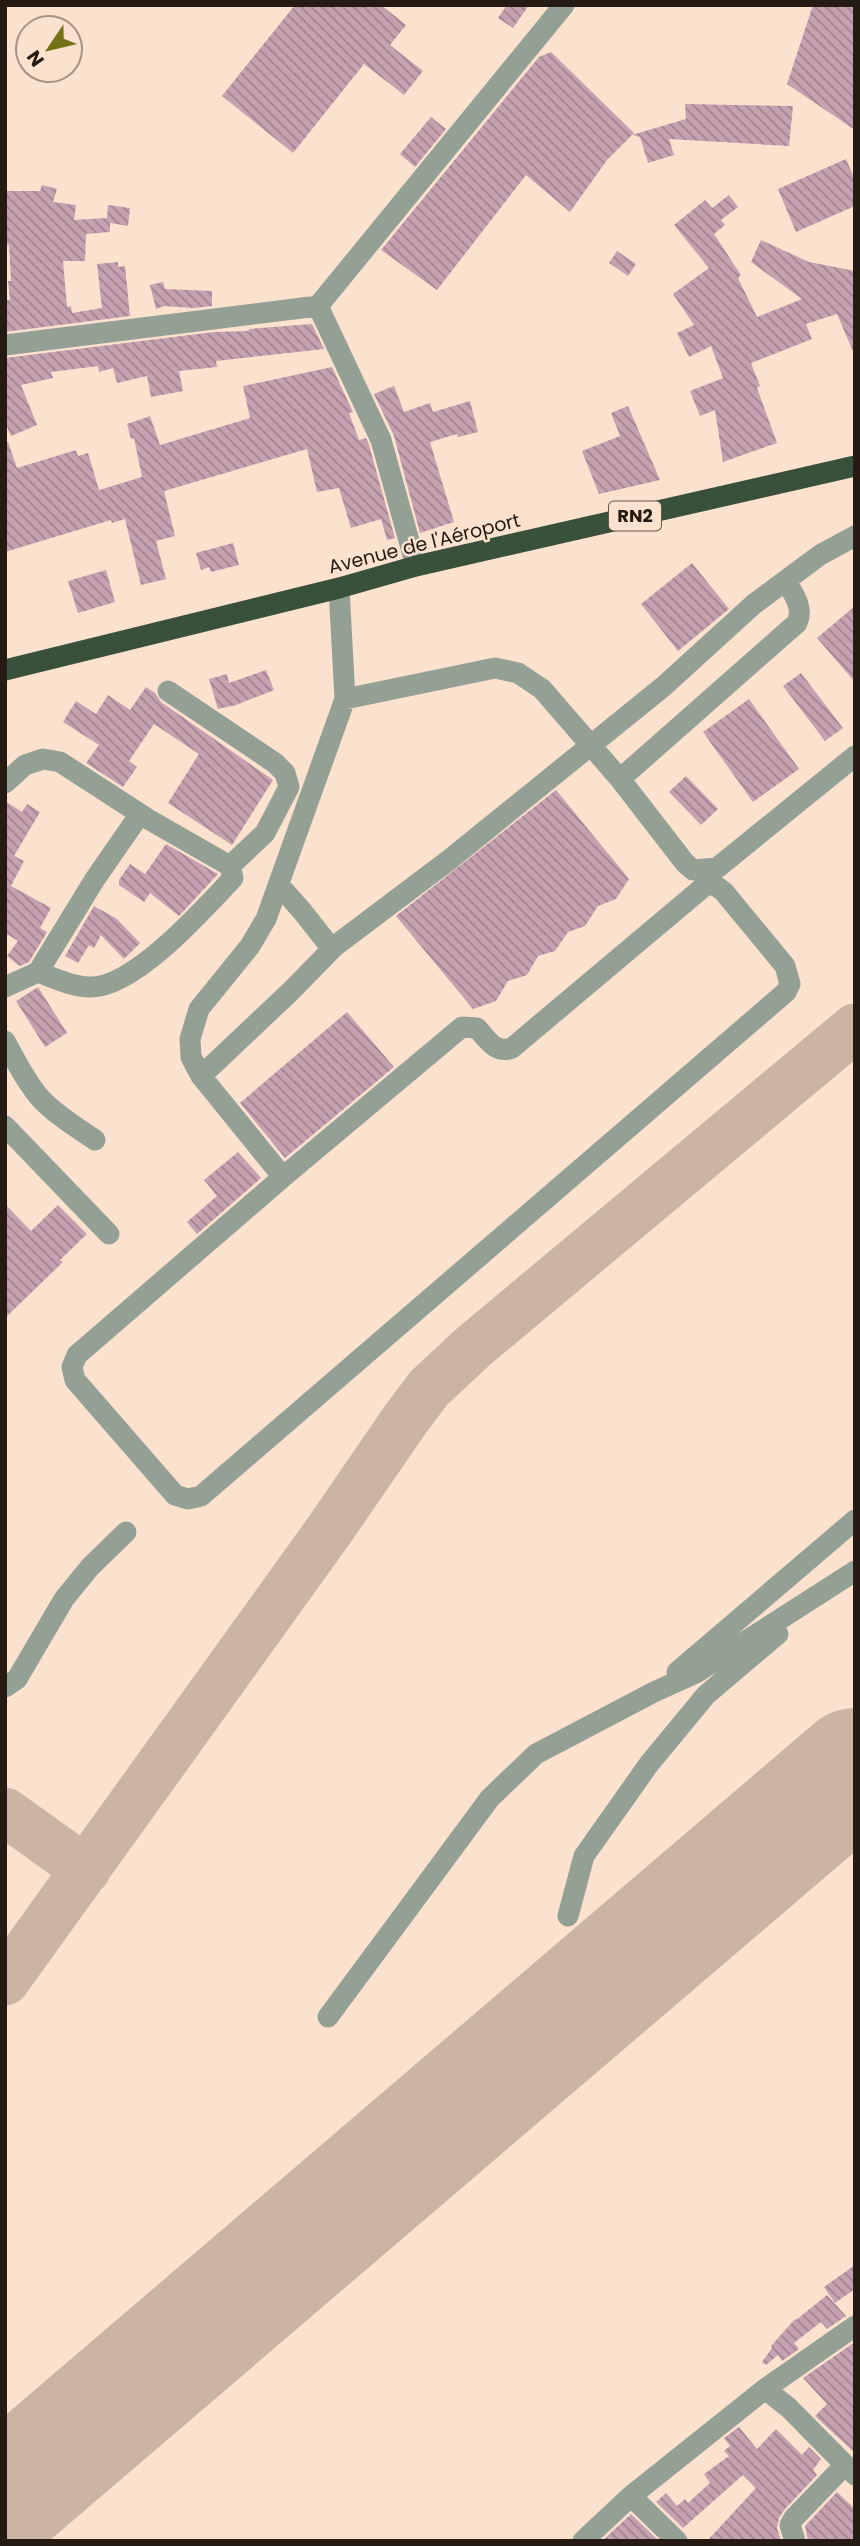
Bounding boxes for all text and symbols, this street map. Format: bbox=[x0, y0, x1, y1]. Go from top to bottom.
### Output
north arrow bbox=[14, 14, 84, 84]
text: N bbox=[20, 45, 51, 72]
road number: RN2 bbox=[609, 502, 661, 530]
street label: Avenue de l'Aéroport bbox=[325, 507, 523, 580]

